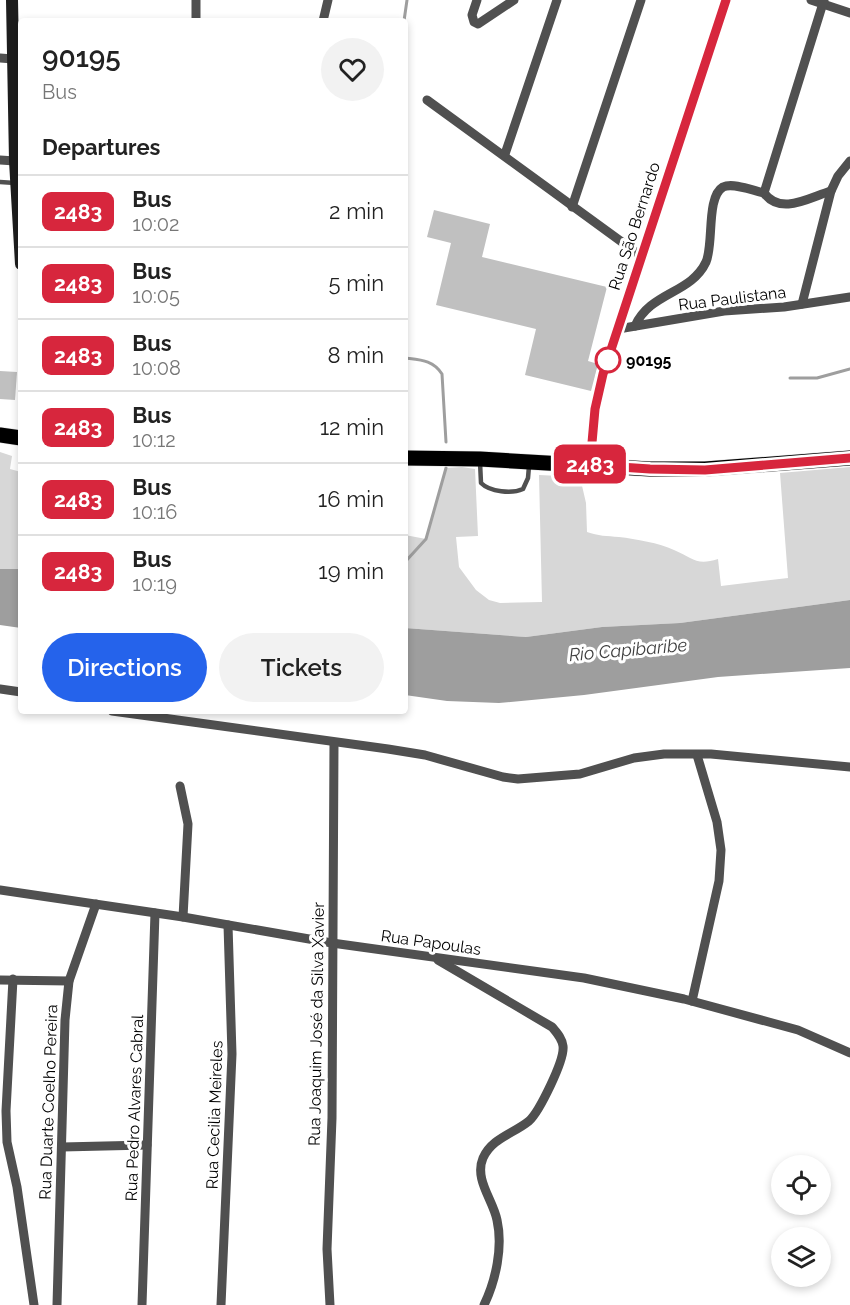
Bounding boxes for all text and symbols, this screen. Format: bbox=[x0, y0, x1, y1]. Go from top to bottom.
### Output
button: heart bbox=[321, 38, 384, 101]
text: 90195 bbox=[42, 41, 121, 74]
text: Bus bbox=[42, 80, 77, 104]
text: Departures bbox=[42, 134, 160, 160]
street label: Rua São Bernardo bbox=[605, 160, 664, 292]
text: Bus bbox=[132, 186, 172, 212]
text: 2 min bbox=[329, 198, 384, 224]
text: 2483 bbox=[54, 199, 102, 224]
text: 10:02 bbox=[132, 212, 179, 236]
text: Bus bbox=[132, 258, 172, 284]
text: 5 min bbox=[329, 270, 384, 296]
text: 2483 bbox=[54, 271, 102, 296]
street label: Rua Paulistana bbox=[677, 282, 787, 315]
text: 10:05 bbox=[132, 284, 180, 308]
text: Bus bbox=[132, 330, 172, 356]
text: 8 min bbox=[328, 342, 384, 368]
text: 2483 bbox=[54, 343, 102, 368]
marker: 90195 bbox=[595, 347, 621, 373]
place label: 90195 bbox=[626, 351, 672, 370]
text: 10:08 bbox=[132, 356, 181, 380]
text: Bus bbox=[132, 402, 172, 428]
text: 12 min bbox=[320, 414, 384, 440]
text: 2483 bbox=[54, 415, 102, 440]
text: 10:12 bbox=[132, 428, 176, 452]
line badge: 2483 bbox=[548, 444, 632, 484]
text: 2483 bbox=[566, 452, 614, 477]
text: Bus bbox=[132, 474, 172, 500]
text: 16 min bbox=[318, 486, 384, 512]
text: 2483 bbox=[54, 487, 102, 512]
text: 10:16 bbox=[132, 500, 177, 524]
text: Bus bbox=[132, 546, 172, 572]
text: 19 min bbox=[318, 558, 384, 584]
text: 2483 bbox=[54, 559, 102, 584]
text: 10:19 bbox=[132, 572, 177, 596]
button: Directions bbox=[42, 633, 207, 702]
button: Tickets bbox=[219, 633, 384, 702]
water label: Rio Capibaribe bbox=[568, 634, 688, 665]
street label: Rua Joaquim José da Silva Xavier bbox=[305, 901, 328, 1146]
street label: Rua Papoulas bbox=[380, 926, 482, 959]
street label: Rua Duarte Coelho Pereira bbox=[36, 1004, 61, 1200]
street label: Rua Pedro Alvares Cabral bbox=[122, 1014, 147, 1202]
street label: Rua Cecilia Meireles bbox=[202, 1040, 227, 1190]
map controls bbox=[771, 1155, 831, 1287]
button: locate bbox=[771, 1155, 831, 1215]
button: layers bbox=[771, 1227, 831, 1287]

